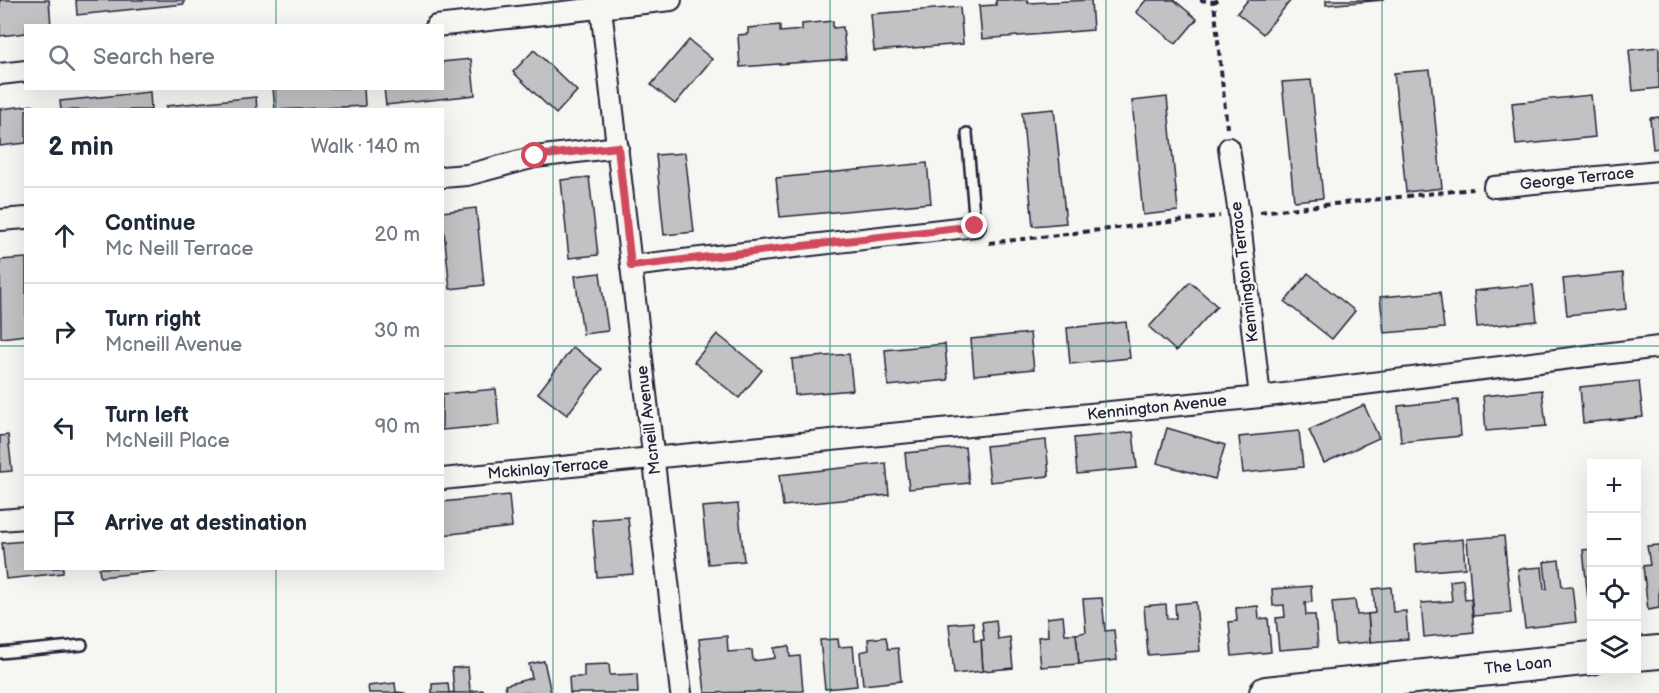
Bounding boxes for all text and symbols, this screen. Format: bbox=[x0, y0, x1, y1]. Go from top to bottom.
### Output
search box bbox=[24, 24, 444, 90]
icon: search bbox=[45, 41, 78, 74]
text: Search here bbox=[93, 44, 215, 71]
text: 2 min bbox=[48, 132, 114, 163]
text: Walk · 140 m bbox=[311, 135, 420, 159]
route start bbox=[521, 142, 547, 168]
street label: George Terrace bbox=[1519, 164, 1635, 194]
street label: Kennington Terrace bbox=[1227, 200, 1263, 344]
text: Continue bbox=[105, 210, 195, 237]
route end bbox=[961, 212, 987, 238]
icon: ahead bbox=[48, 219, 81, 252]
text: 20 m bbox=[375, 223, 420, 247]
text: Mc Neill Terrace bbox=[105, 237, 253, 261]
text: Turn right bbox=[105, 306, 201, 333]
icon: right bbox=[48, 315, 81, 348]
text: 30 m bbox=[374, 319, 420, 343]
text: Mcneill Avenue bbox=[105, 333, 242, 357]
street label: Mcneill Avenue bbox=[633, 364, 665, 476]
street label: Kennington Avenue bbox=[1086, 391, 1228, 425]
text: Turn left bbox=[105, 402, 189, 429]
icon: left bbox=[48, 411, 81, 444]
text: 90 m bbox=[375, 415, 420, 439]
text: McNeill Place bbox=[105, 429, 230, 453]
street label: Mckinlay Terrace bbox=[487, 454, 610, 484]
map controls bbox=[1587, 459, 1641, 675]
button: + bbox=[1587, 459, 1641, 513]
icon: arrive bbox=[48, 507, 81, 540]
text: Arrive at destination bbox=[105, 510, 307, 537]
button: − bbox=[1587, 513, 1641, 567]
button: locate bbox=[1587, 567, 1641, 621]
button: layers bbox=[1587, 621, 1641, 675]
street label: The Loan bbox=[1483, 653, 1553, 679]

